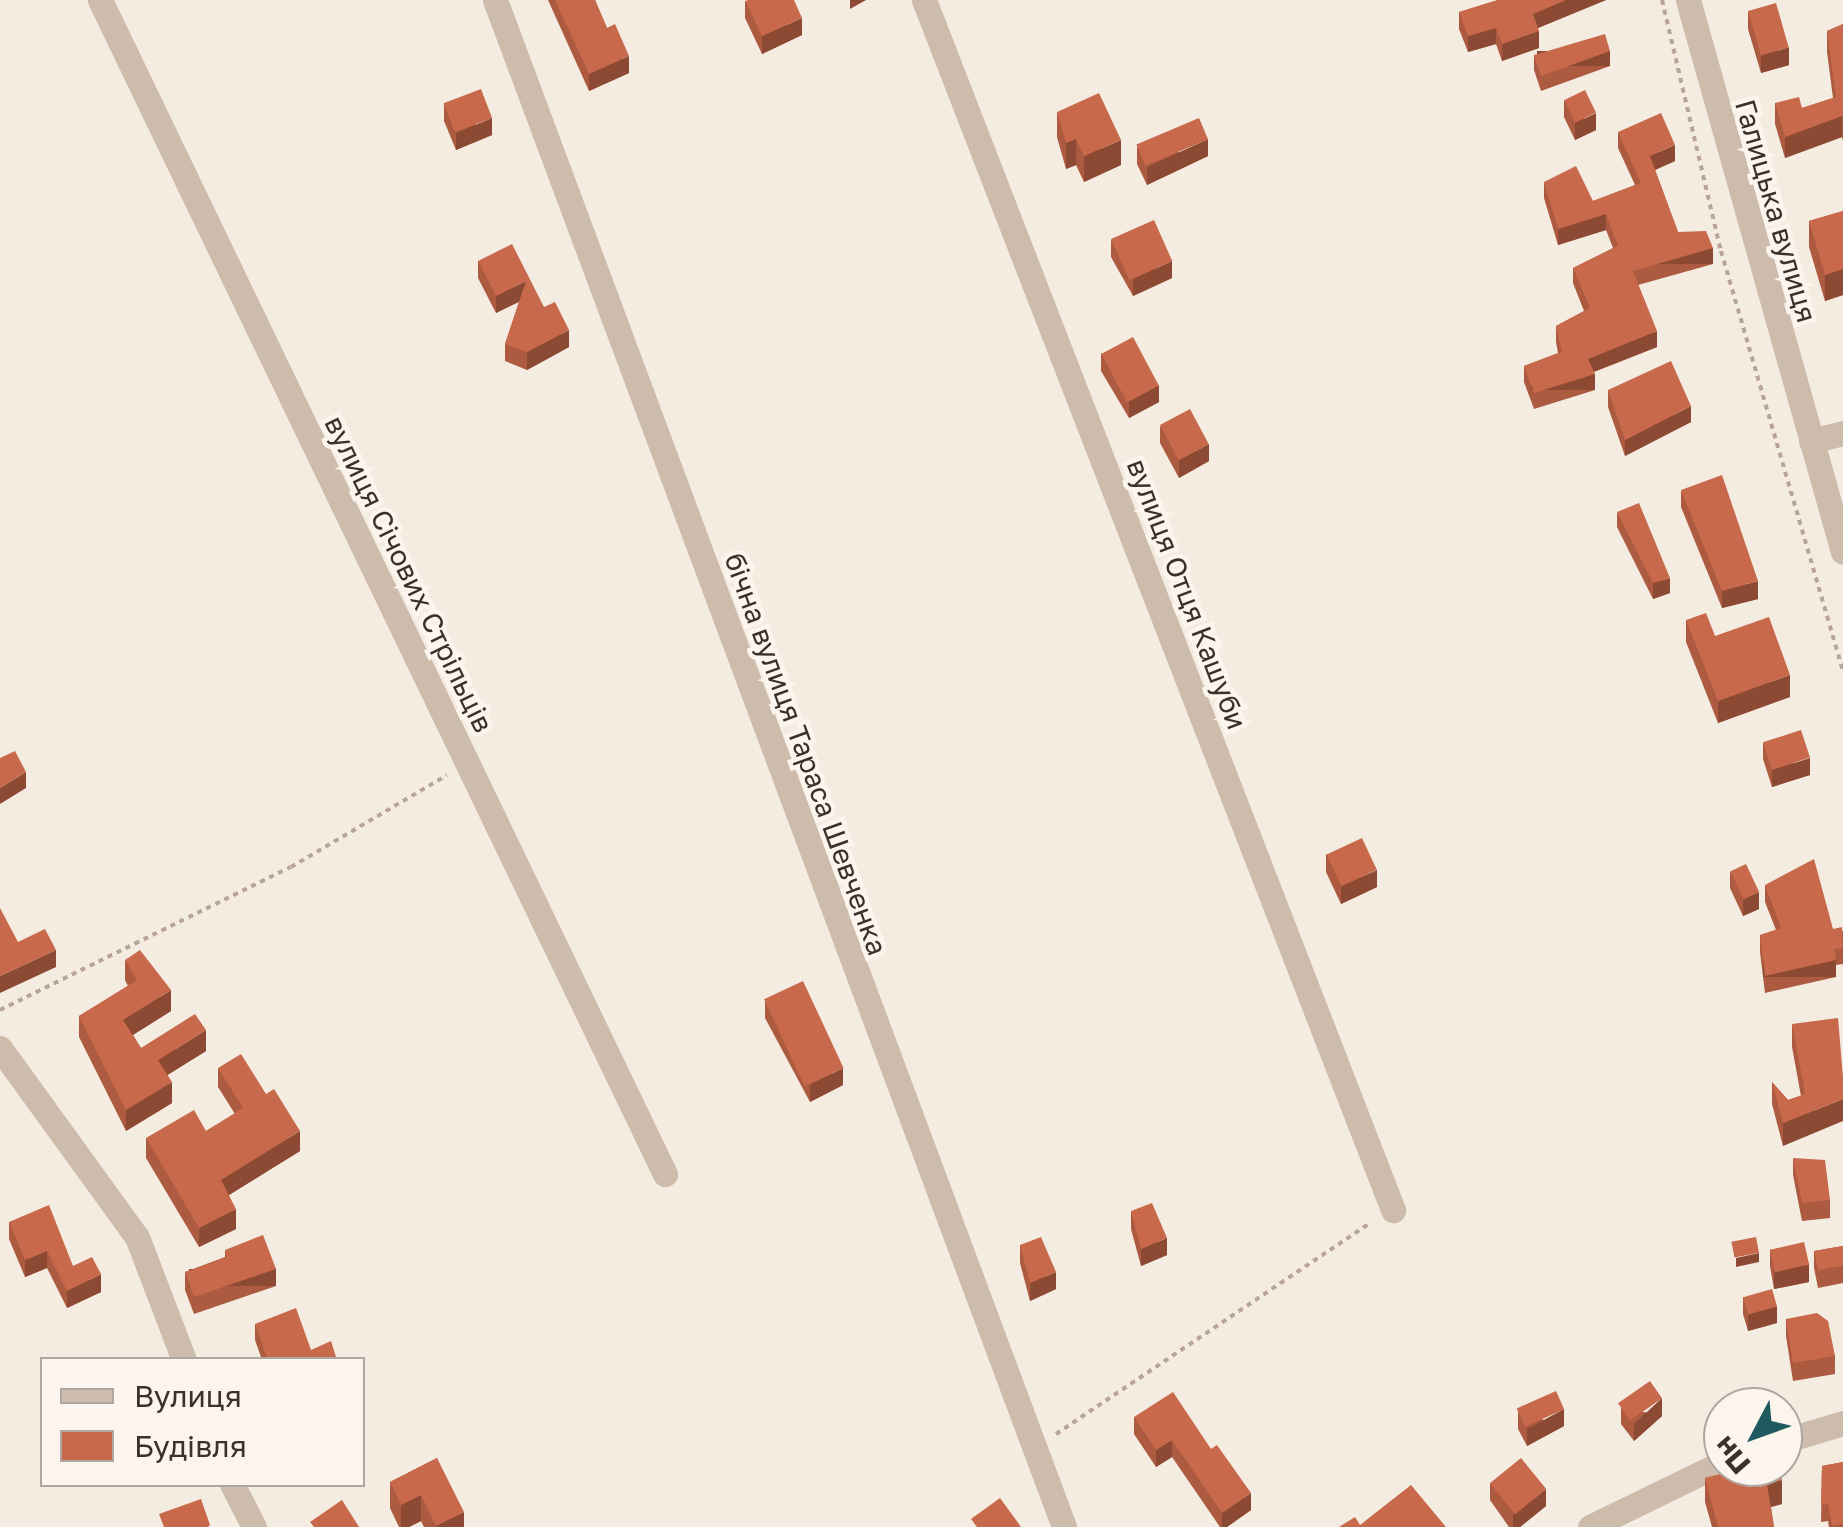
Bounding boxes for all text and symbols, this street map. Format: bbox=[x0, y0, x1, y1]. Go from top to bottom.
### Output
street label: Галицька вулиця bbox=[1728, 96, 1824, 326]
street label: вулиця Січових Стрільців bbox=[318, 410, 500, 738]
street label: вулиця Отця Кашуби bbox=[1120, 454, 1254, 734]
street label: бічна вулиця Тараса Шевченка bbox=[717, 548, 895, 960]
legend bbox=[40, 1357, 365, 1487]
text: Вулиця bbox=[134, 1378, 242, 1414]
north arrow bbox=[1703, 1387, 1803, 1487]
text: Будівля bbox=[134, 1428, 247, 1464]
text: Пн bbox=[1707, 1430, 1756, 1481]

